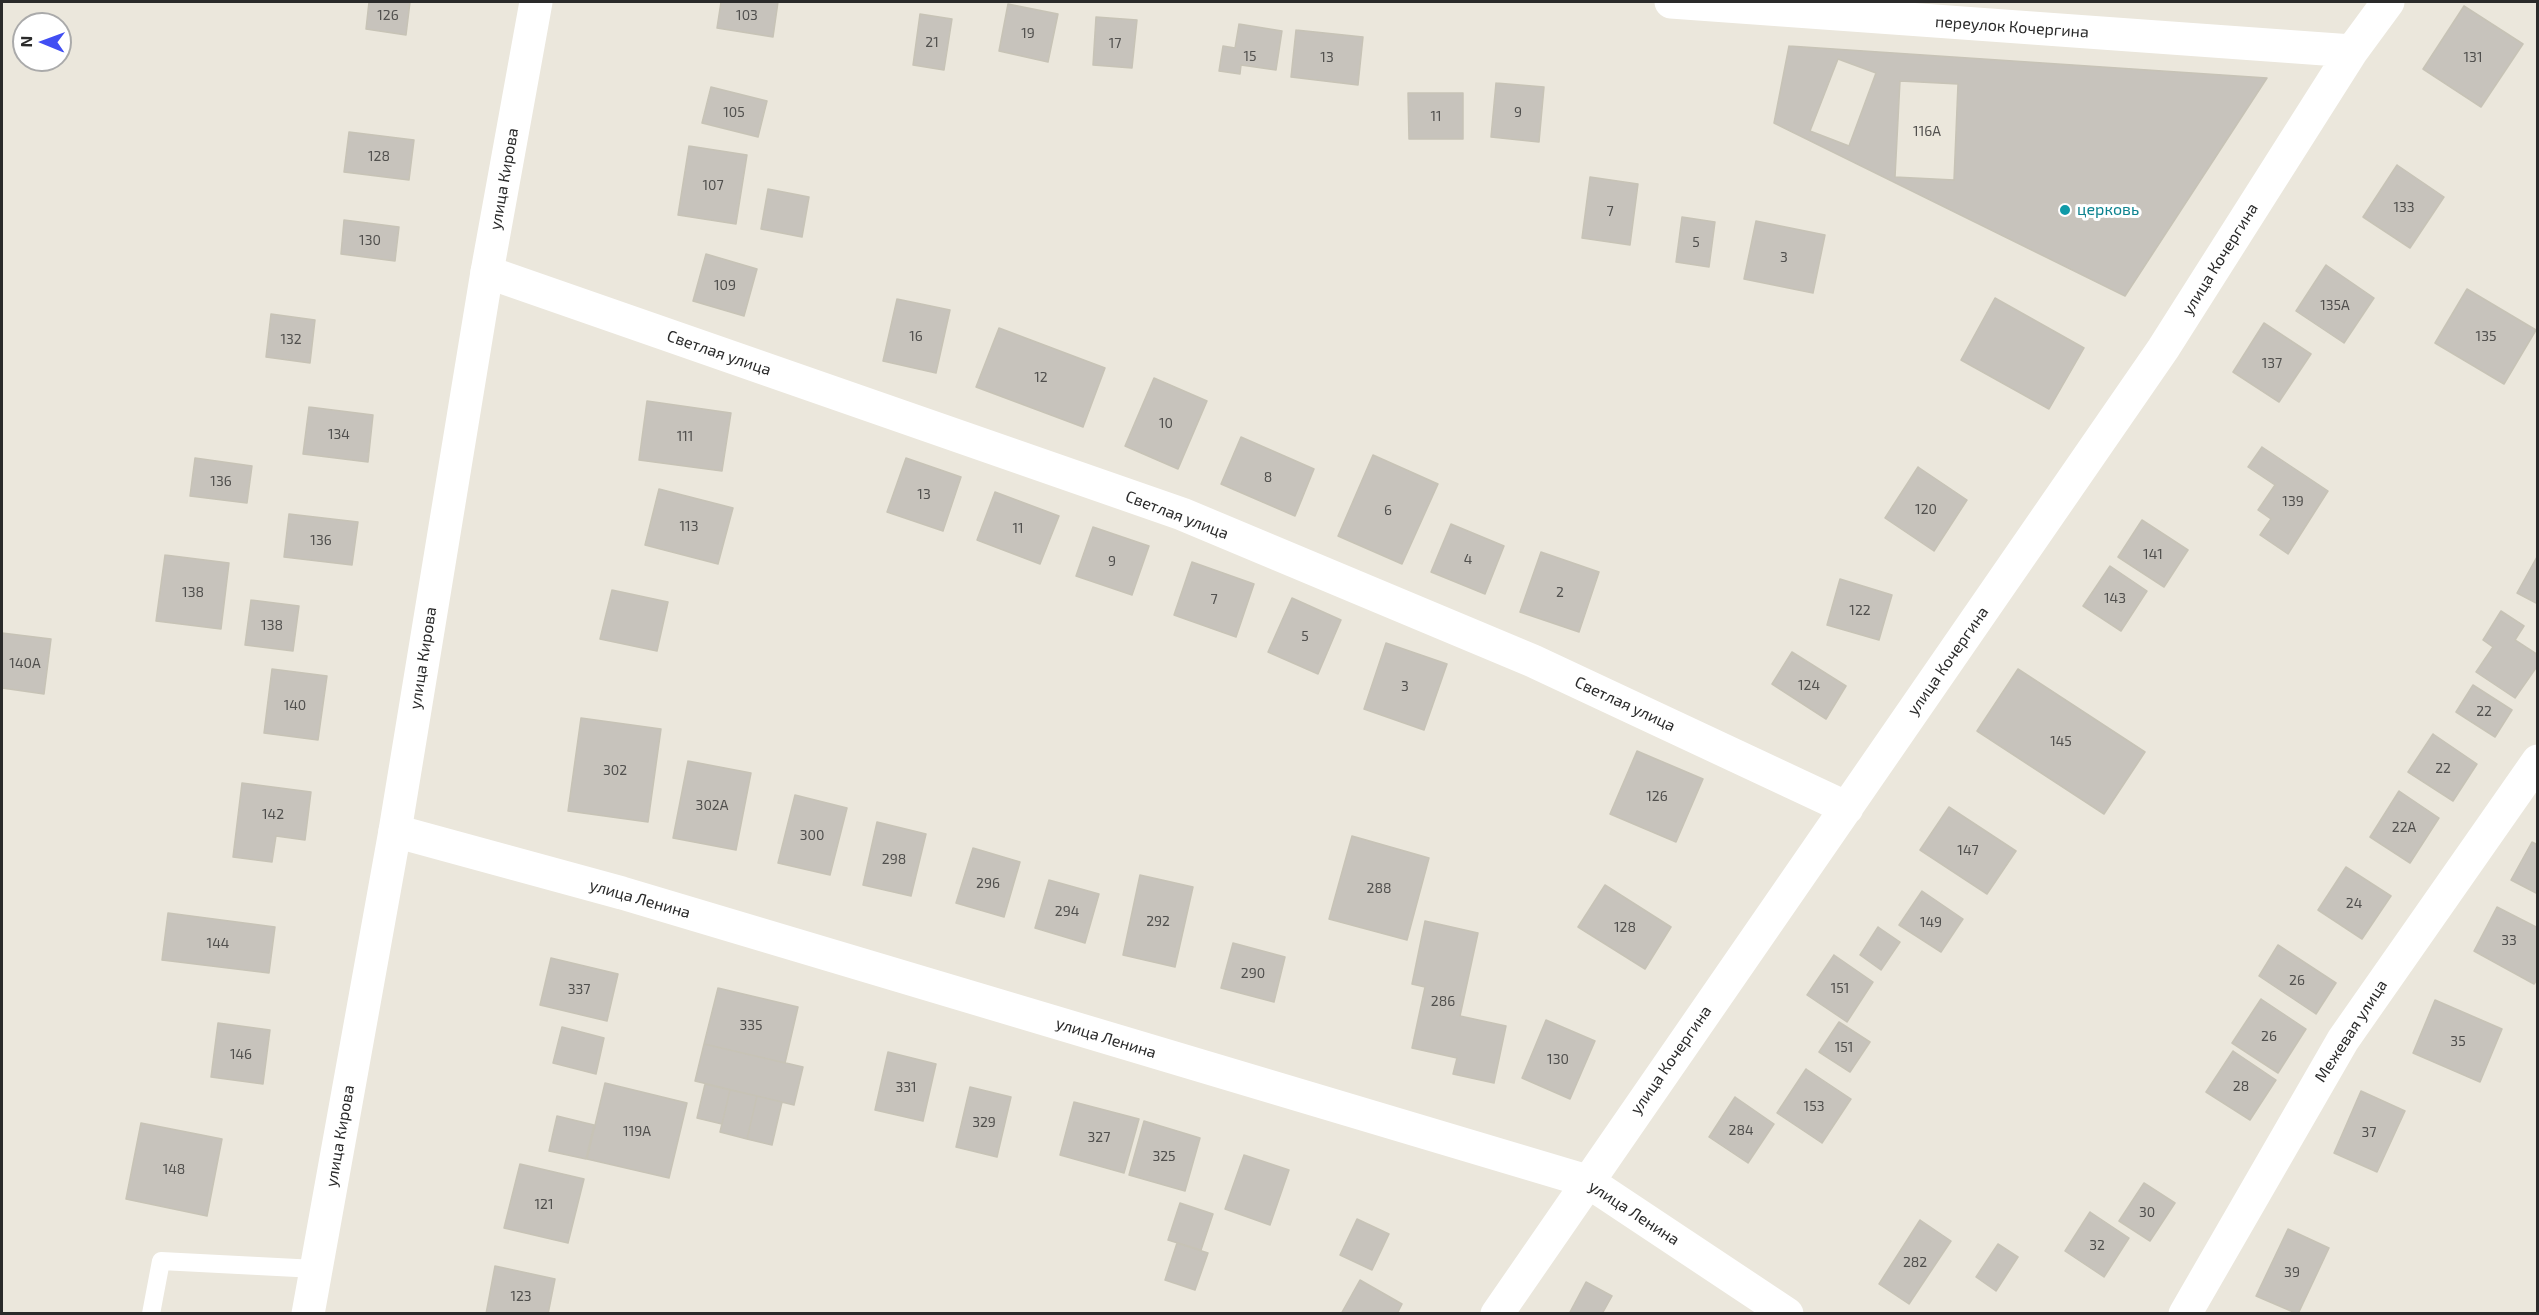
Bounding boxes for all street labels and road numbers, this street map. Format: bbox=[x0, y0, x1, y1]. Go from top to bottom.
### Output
street label: переулок Кочергина bbox=[1935, 12, 2089, 42]
street label: улица Кирова bbox=[486, 126, 522, 232]
street label: улица Кочергина bbox=[2178, 200, 2262, 318]
street label: Светлая улица bbox=[664, 326, 774, 380]
street label: Светлая улица bbox=[1123, 487, 1231, 543]
street label: улица Кочергина bbox=[1903, 603, 1993, 719]
street label: улица Кирова bbox=[405, 605, 441, 711]
street label: Светлая улица bbox=[1572, 672, 1678, 736]
street label: улица Ленина bbox=[587, 875, 693, 923]
street label: Межевая улица bbox=[2311, 976, 2391, 1086]
street label: улица Кочергина bbox=[1626, 1002, 1716, 1118]
street label: улица Ленина bbox=[1053, 1014, 1159, 1062]
street label: улица Кирова bbox=[322, 1083, 358, 1189]
street label: улица Ленина bbox=[1585, 1177, 1683, 1249]

